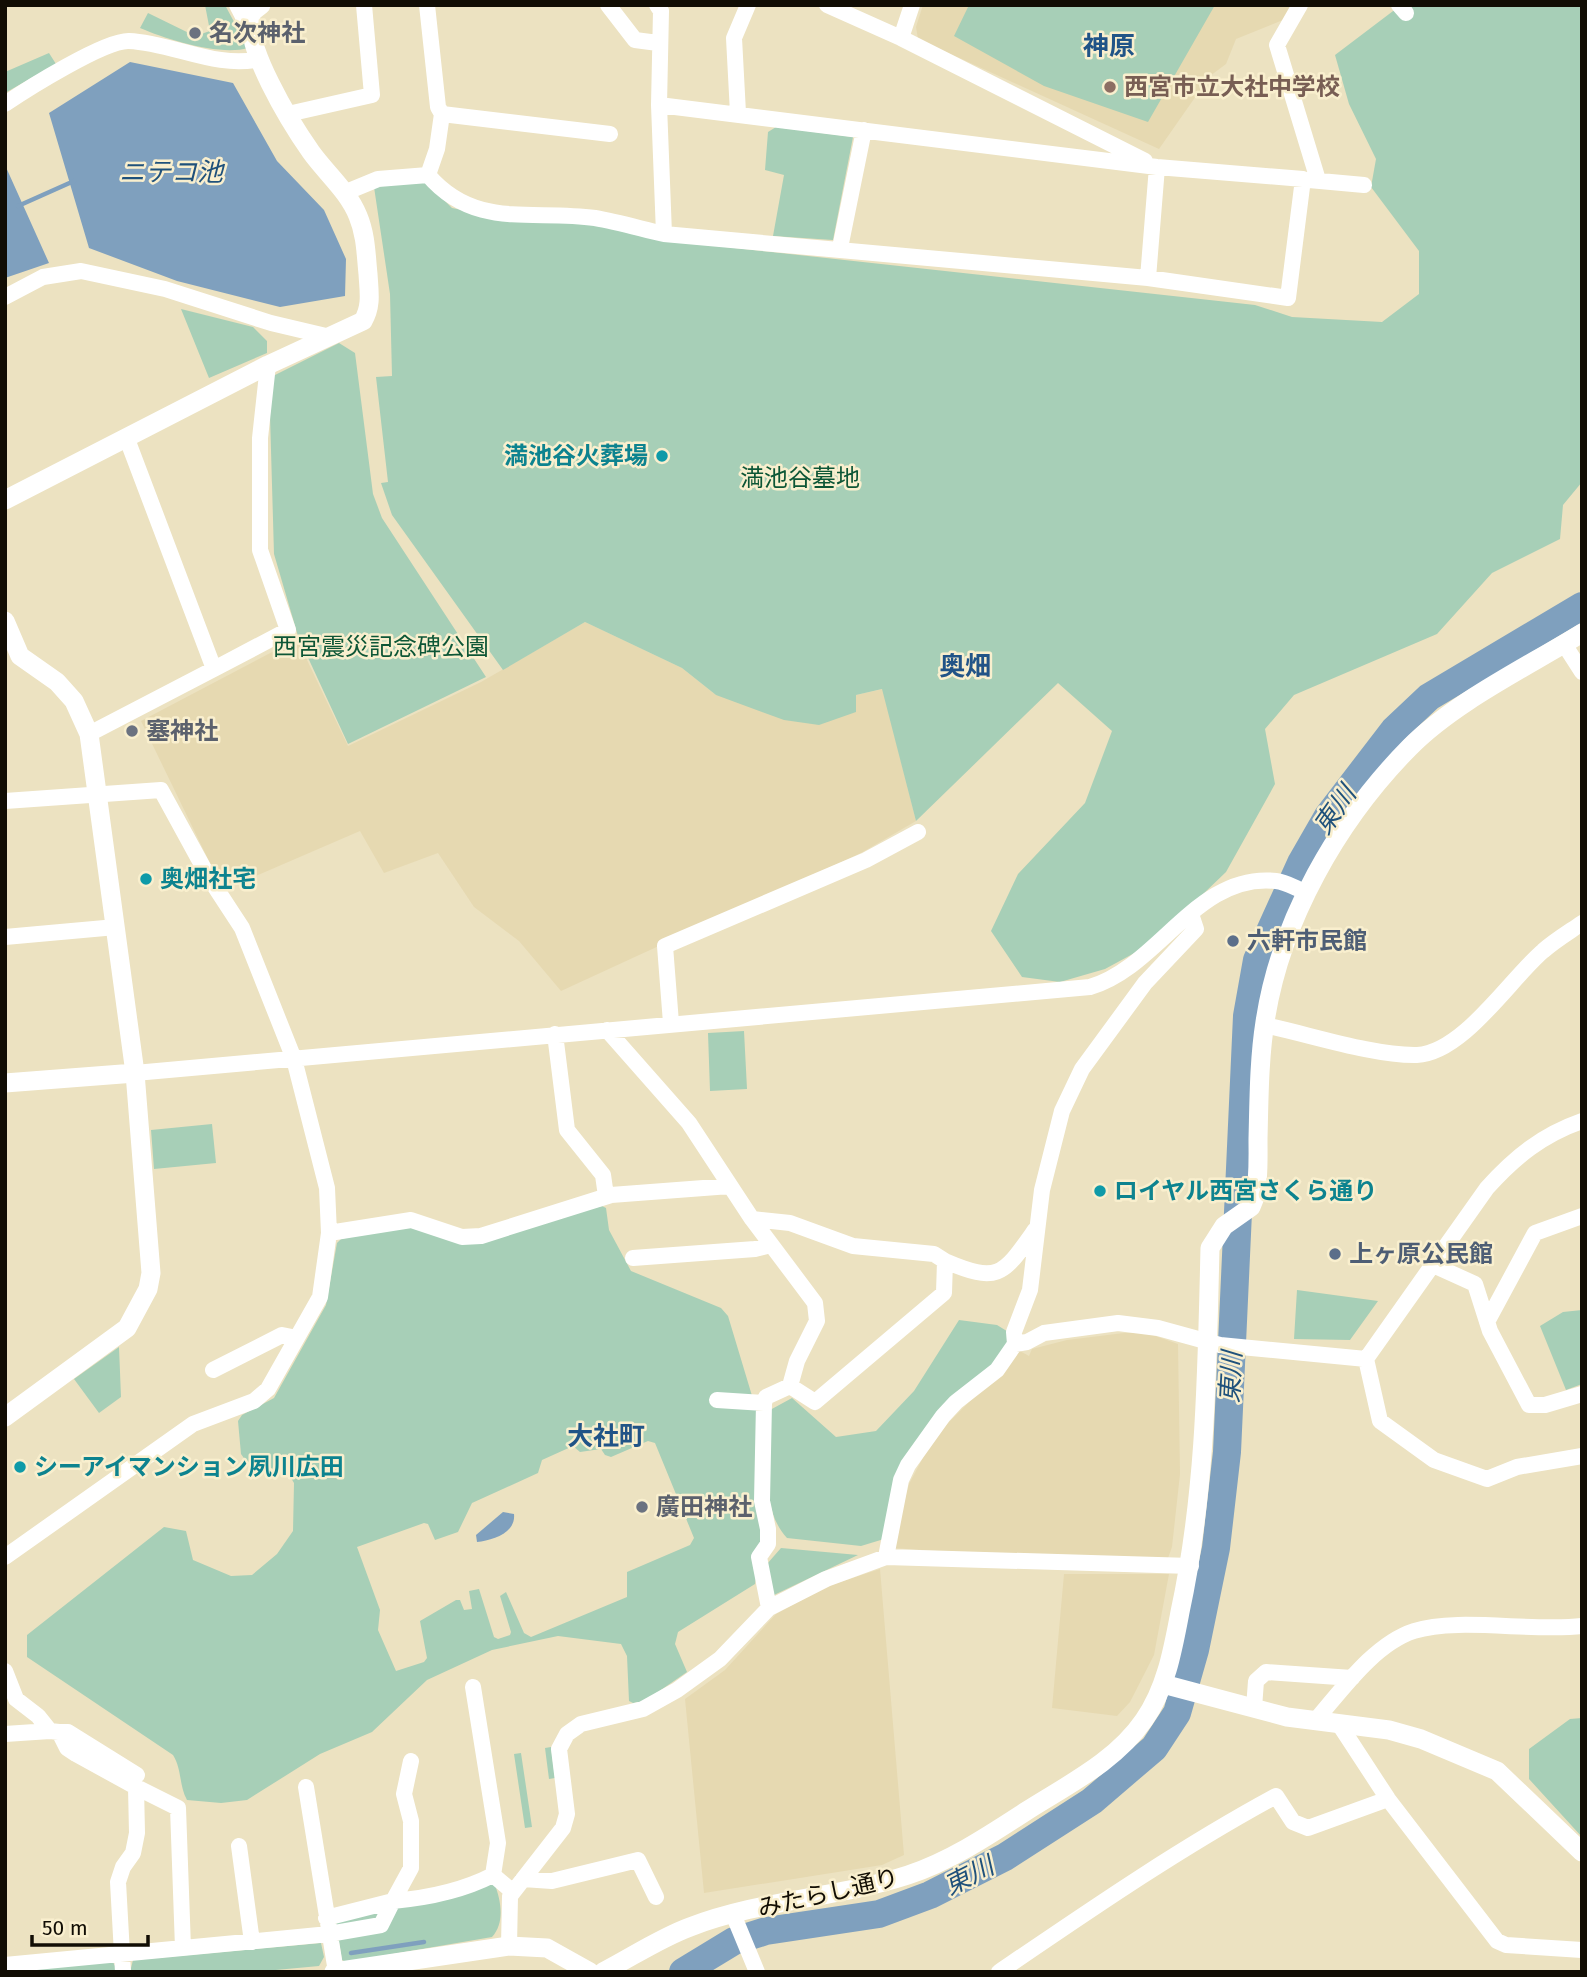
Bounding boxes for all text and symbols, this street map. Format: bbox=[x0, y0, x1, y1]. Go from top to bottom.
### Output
place label: 名次神社 bbox=[209, 19, 305, 47]
marker: 名次神社 bbox=[187, 25, 203, 41]
district label: 神原 bbox=[1083, 31, 1135, 62]
place label: 西宮市立大社中学校 bbox=[1124, 73, 1340, 101]
marker: 西宮市立大社中学校 bbox=[1102, 79, 1118, 95]
water label: ニテコ池 bbox=[119, 157, 226, 188]
place label: 満池谷火葬場 bbox=[504, 442, 648, 470]
marker: 満池谷火葬場 bbox=[654, 448, 670, 464]
park label: 満池谷墓地 bbox=[740, 464, 860, 492]
park label: 西宮震災記念碑公園 bbox=[273, 633, 489, 661]
district label: 奥畑 bbox=[939, 651, 991, 682]
place label: 塞神社 bbox=[146, 717, 218, 745]
marker: 塞神社 bbox=[124, 723, 140, 739]
water label: 東川 bbox=[1307, 777, 1364, 840]
place label: 奥畑社宅 bbox=[160, 865, 256, 893]
marker: 奥畑社宅 bbox=[138, 871, 154, 887]
place label: 六軒市民館 bbox=[1247, 927, 1367, 955]
marker: 六軒市民館 bbox=[1225, 933, 1241, 949]
place label: ロイヤル西宮さくら通り bbox=[1114, 1177, 1377, 1205]
marker: ロイヤル西宮さくら通り bbox=[1092, 1183, 1108, 1199]
place label: 上ヶ原公民館 bbox=[1349, 1240, 1493, 1268]
marker: 上ヶ原公民館 bbox=[1327, 1246, 1343, 1262]
water label: 東川 bbox=[1214, 1347, 1248, 1404]
district label: 大社町 bbox=[567, 1421, 645, 1452]
place label: シーアイマンション夙川広田 bbox=[34, 1453, 344, 1481]
marker: シーアイマンション夙川広田 bbox=[12, 1459, 28, 1475]
place label: 廣田神社 bbox=[656, 1493, 752, 1521]
marker: 廣田神社 bbox=[634, 1499, 650, 1515]
water label: 東川 bbox=[939, 1849, 1002, 1902]
street label: みたらし通り bbox=[755, 1863, 901, 1923]
scale bar bbox=[32, 1904, 147, 1948]
text: 50 m bbox=[42, 1915, 88, 1941]

